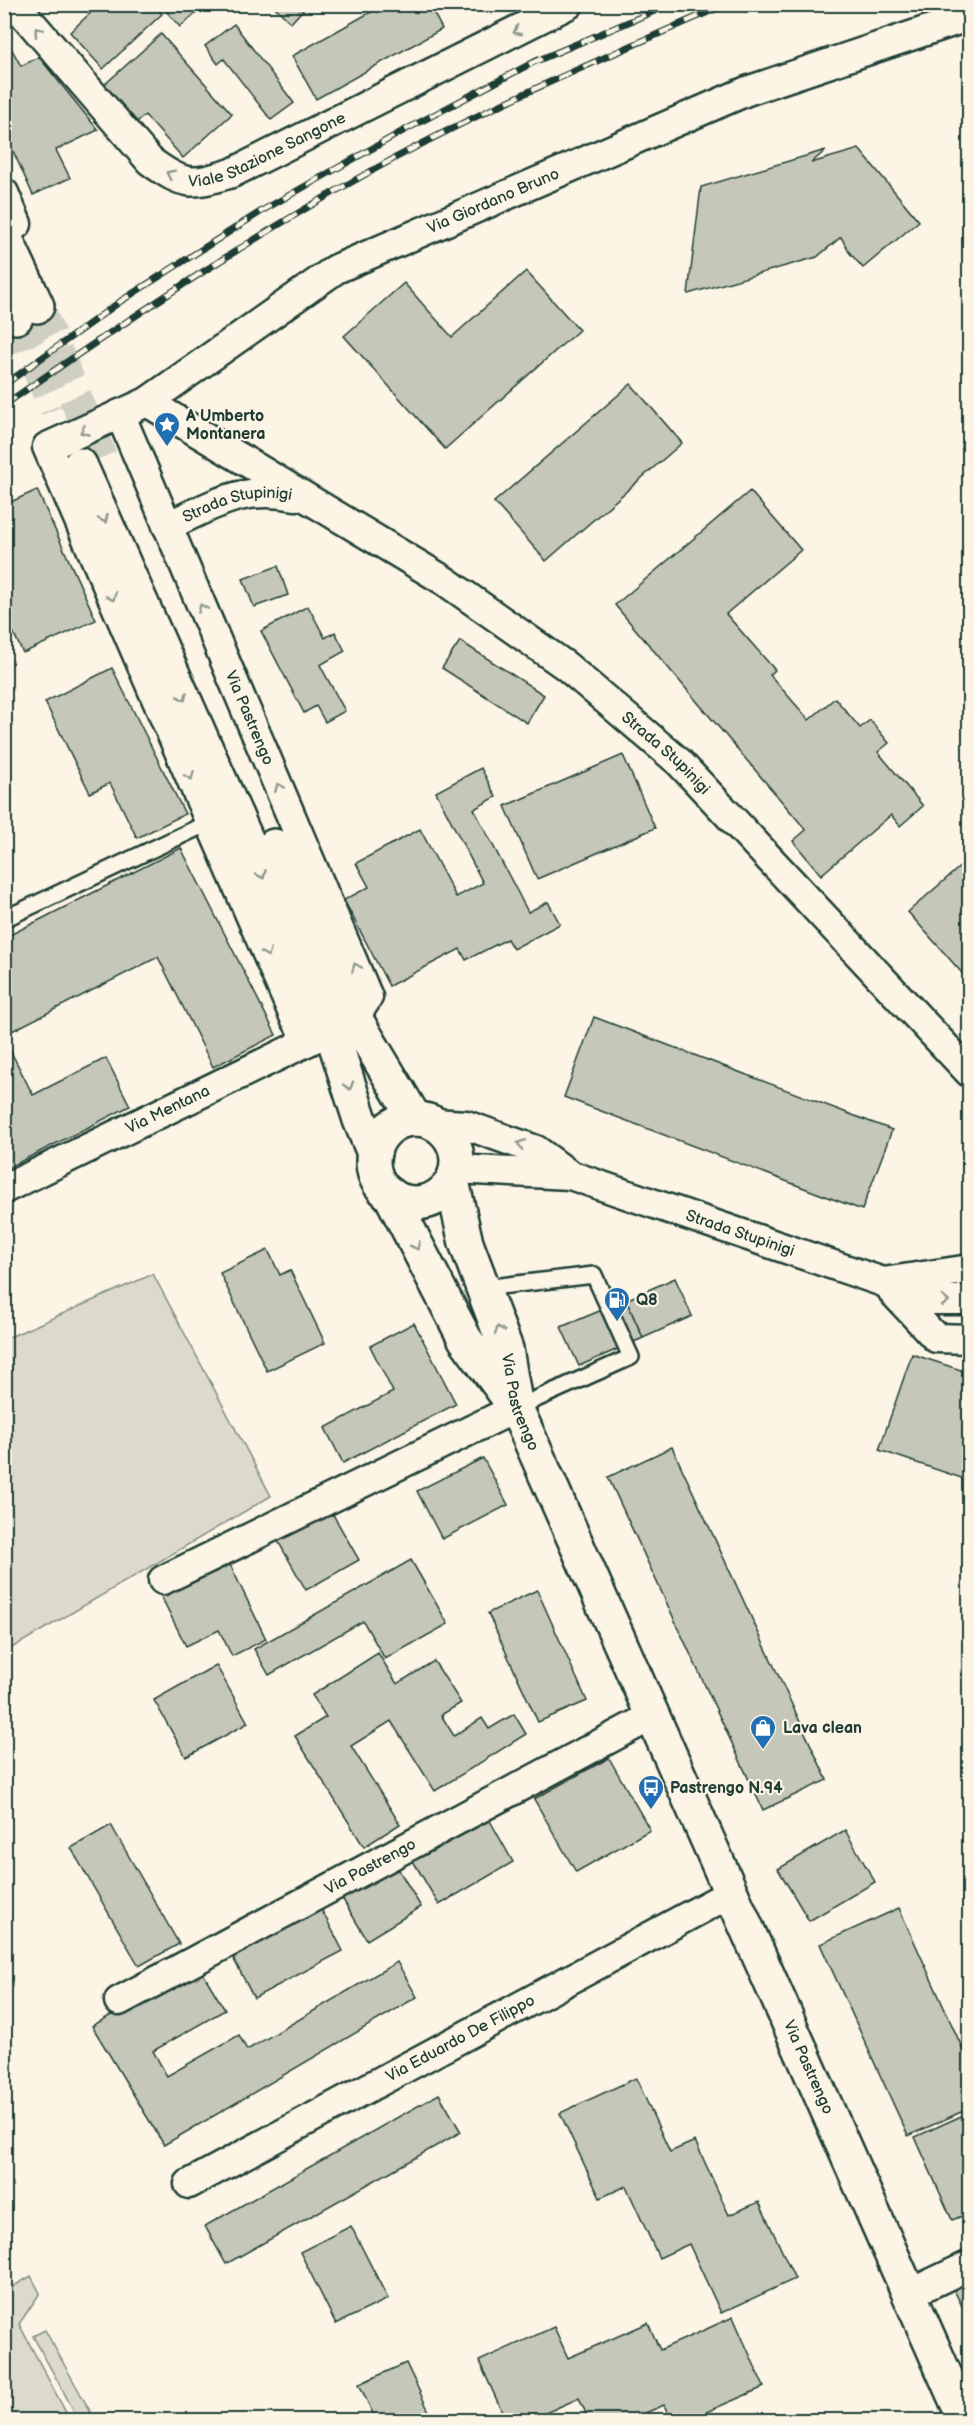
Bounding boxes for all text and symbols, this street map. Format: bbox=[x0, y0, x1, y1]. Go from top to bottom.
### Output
one-way arrow bbox=[512, 23, 523, 35]
one-way arrow bbox=[34, 28, 45, 38]
street label: Viale Stazione Sangone bbox=[188, 108, 349, 191]
street label: Via Giordano Bruno bbox=[424, 164, 562, 238]
one-way arrow bbox=[165, 170, 176, 181]
place label: A Umberto Montanera bbox=[185, 407, 265, 444]
place icon: A Umberto Montanera bbox=[152, 410, 182, 448]
one-way arrow bbox=[79, 423, 90, 435]
street label: Strada Stupinigi bbox=[180, 483, 294, 527]
one-way arrow bbox=[97, 512, 109, 523]
one-way arrow bbox=[105, 591, 117, 602]
one-way arrow bbox=[198, 603, 210, 614]
street label: Via Pastrengo bbox=[221, 668, 277, 768]
one-way arrow bbox=[176, 690, 188, 701]
street label: Strada Stupinigi bbox=[618, 708, 714, 798]
one-way arrow bbox=[183, 769, 195, 780]
one-way arrow bbox=[274, 783, 286, 794]
one-way arrow bbox=[255, 869, 267, 880]
one-way arrow bbox=[260, 947, 272, 958]
one-way arrow bbox=[351, 962, 363, 973]
one-way arrow bbox=[342, 1080, 354, 1091]
street label: Via Mentana bbox=[123, 1081, 213, 1138]
one-way arrow bbox=[516, 1139, 527, 1152]
street label: Strada Stupinigi bbox=[683, 1206, 797, 1261]
one-way arrow bbox=[409, 1240, 420, 1251]
fuel station icon: Q8 bbox=[602, 1285, 632, 1323]
place label: Q8 bbox=[636, 1291, 658, 1310]
one-way arrow bbox=[941, 1295, 950, 1307]
one-way arrow bbox=[494, 1325, 506, 1336]
street label: Via Pastrengo bbox=[497, 1352, 543, 1454]
shop icon: Lava clean bbox=[748, 1713, 778, 1751]
place label: Lava clean bbox=[783, 1719, 862, 1738]
bus stop icon: Pastrengo N.94 bbox=[636, 1773, 666, 1811]
place label: Pastrengo N.94 bbox=[670, 1779, 783, 1798]
street label: Via Pastrengo bbox=[321, 1834, 419, 1899]
street label: Via Eduardo De Filippo bbox=[383, 1991, 538, 2086]
street label: Via Pastrengo bbox=[779, 2017, 838, 2117]

